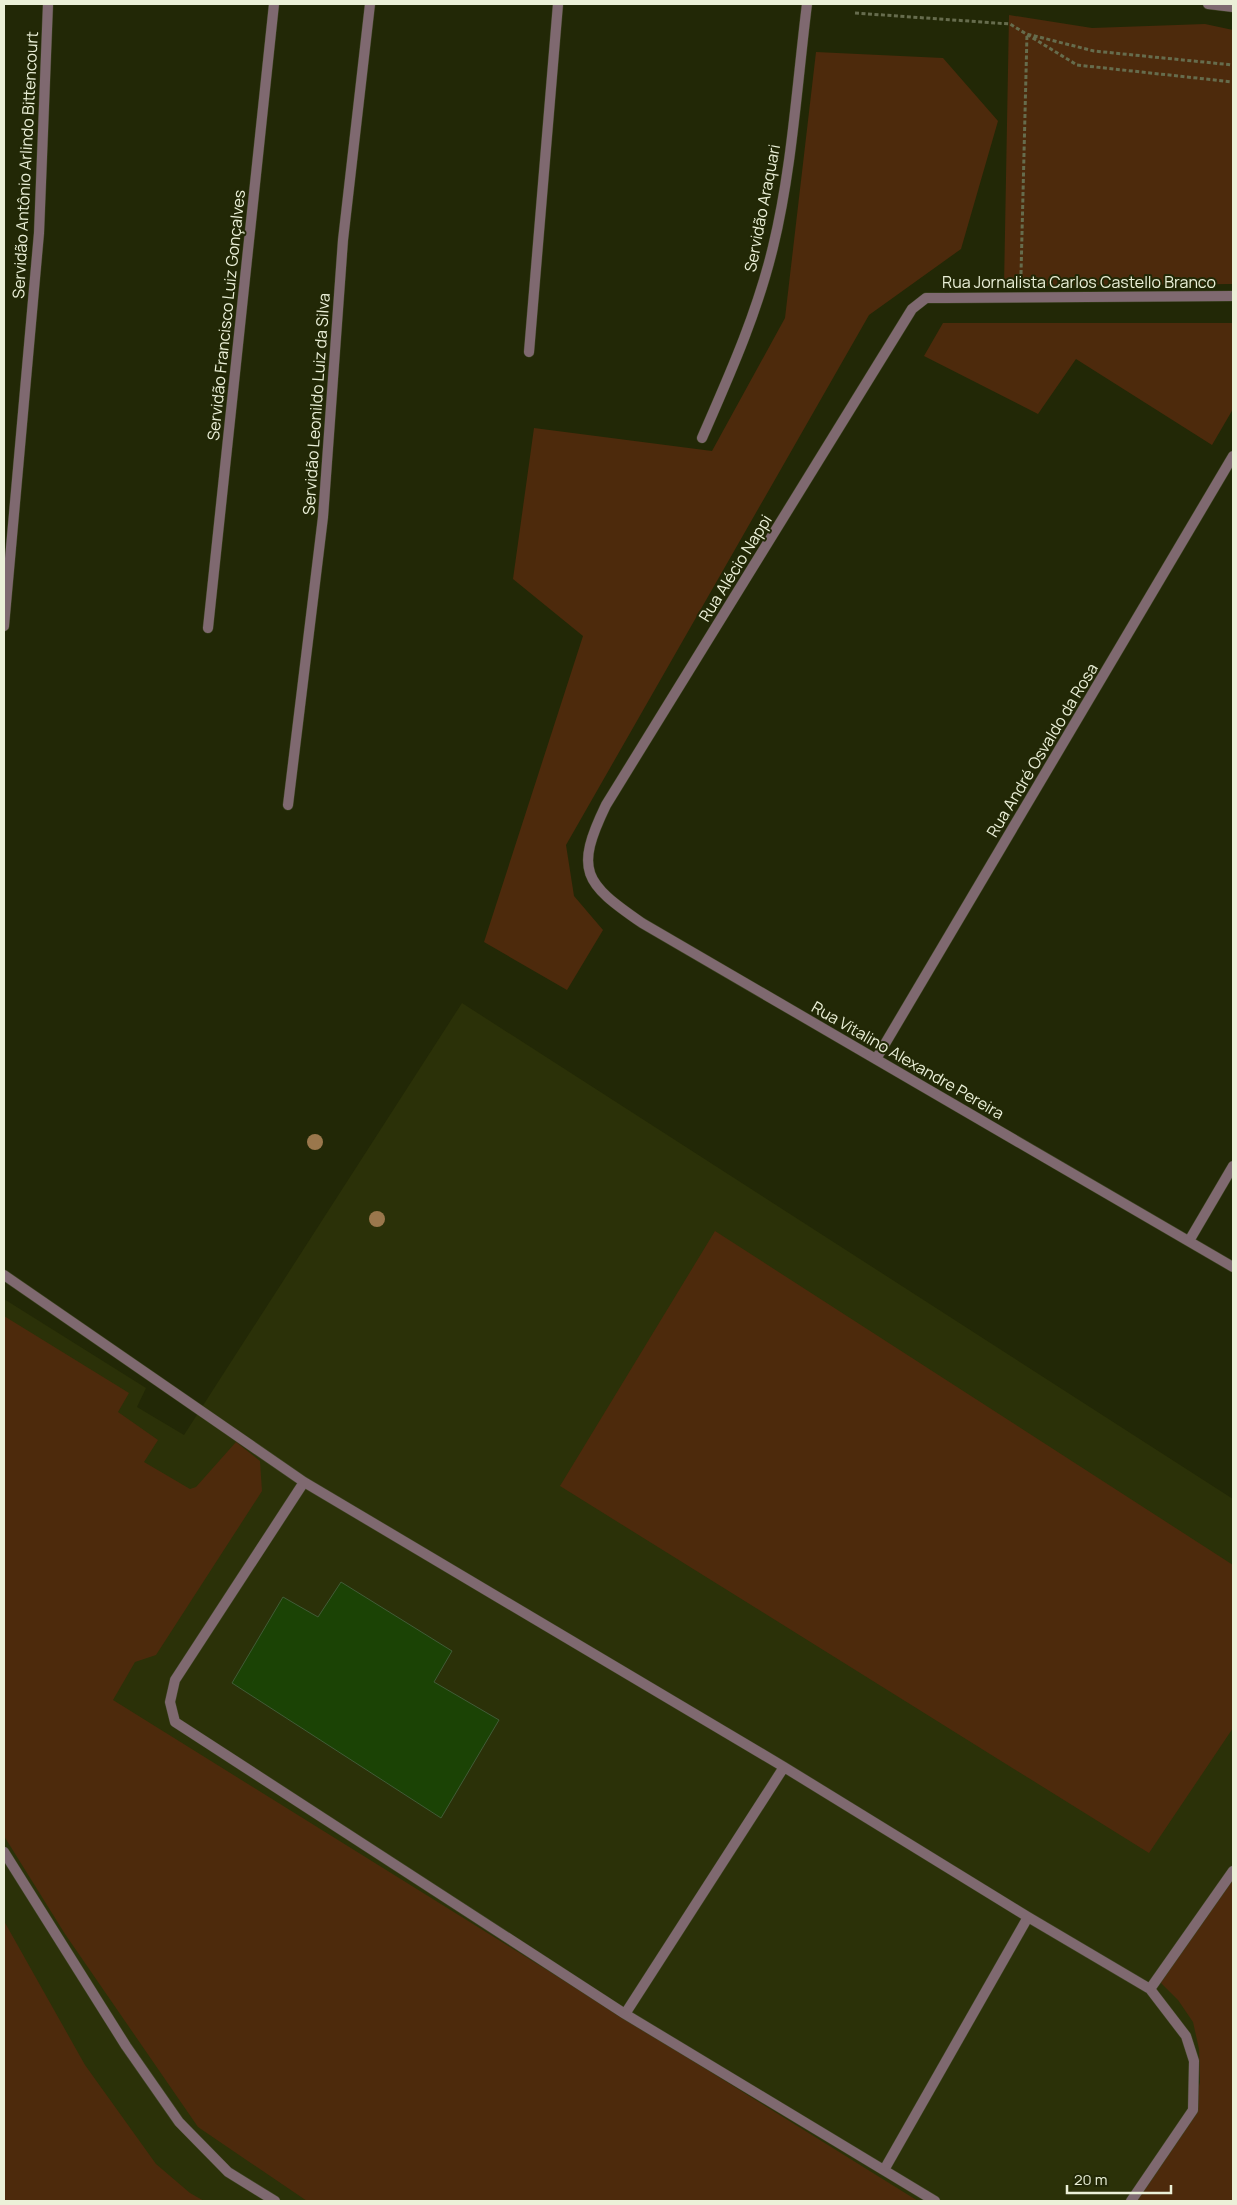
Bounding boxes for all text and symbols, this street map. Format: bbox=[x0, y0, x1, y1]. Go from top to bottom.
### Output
street label: Servidão Antônio Arlindo Bittencourt bbox=[7, 31, 43, 299]
street label: Servidão Araquari bbox=[739, 142, 785, 274]
street label: Servidão Francisco Luiz Gonçalves bbox=[202, 189, 250, 441]
street label: Rua Jornalista Carlos Castello Branco bbox=[942, 271, 1216, 293]
street label: Servidão Leonildo Luiz da Silva bbox=[297, 292, 335, 516]
street label: Rua Alécio Nappi bbox=[693, 510, 777, 626]
street label: Rua André Osvaldo da Rosa bbox=[981, 659, 1103, 841]
street label: Rua Vitalino Alexandre Pereira bbox=[808, 996, 1008, 1124]
scale bar bbox=[1067, 2162, 1171, 2194]
text: 20 m bbox=[1074, 2169, 1107, 2190]

